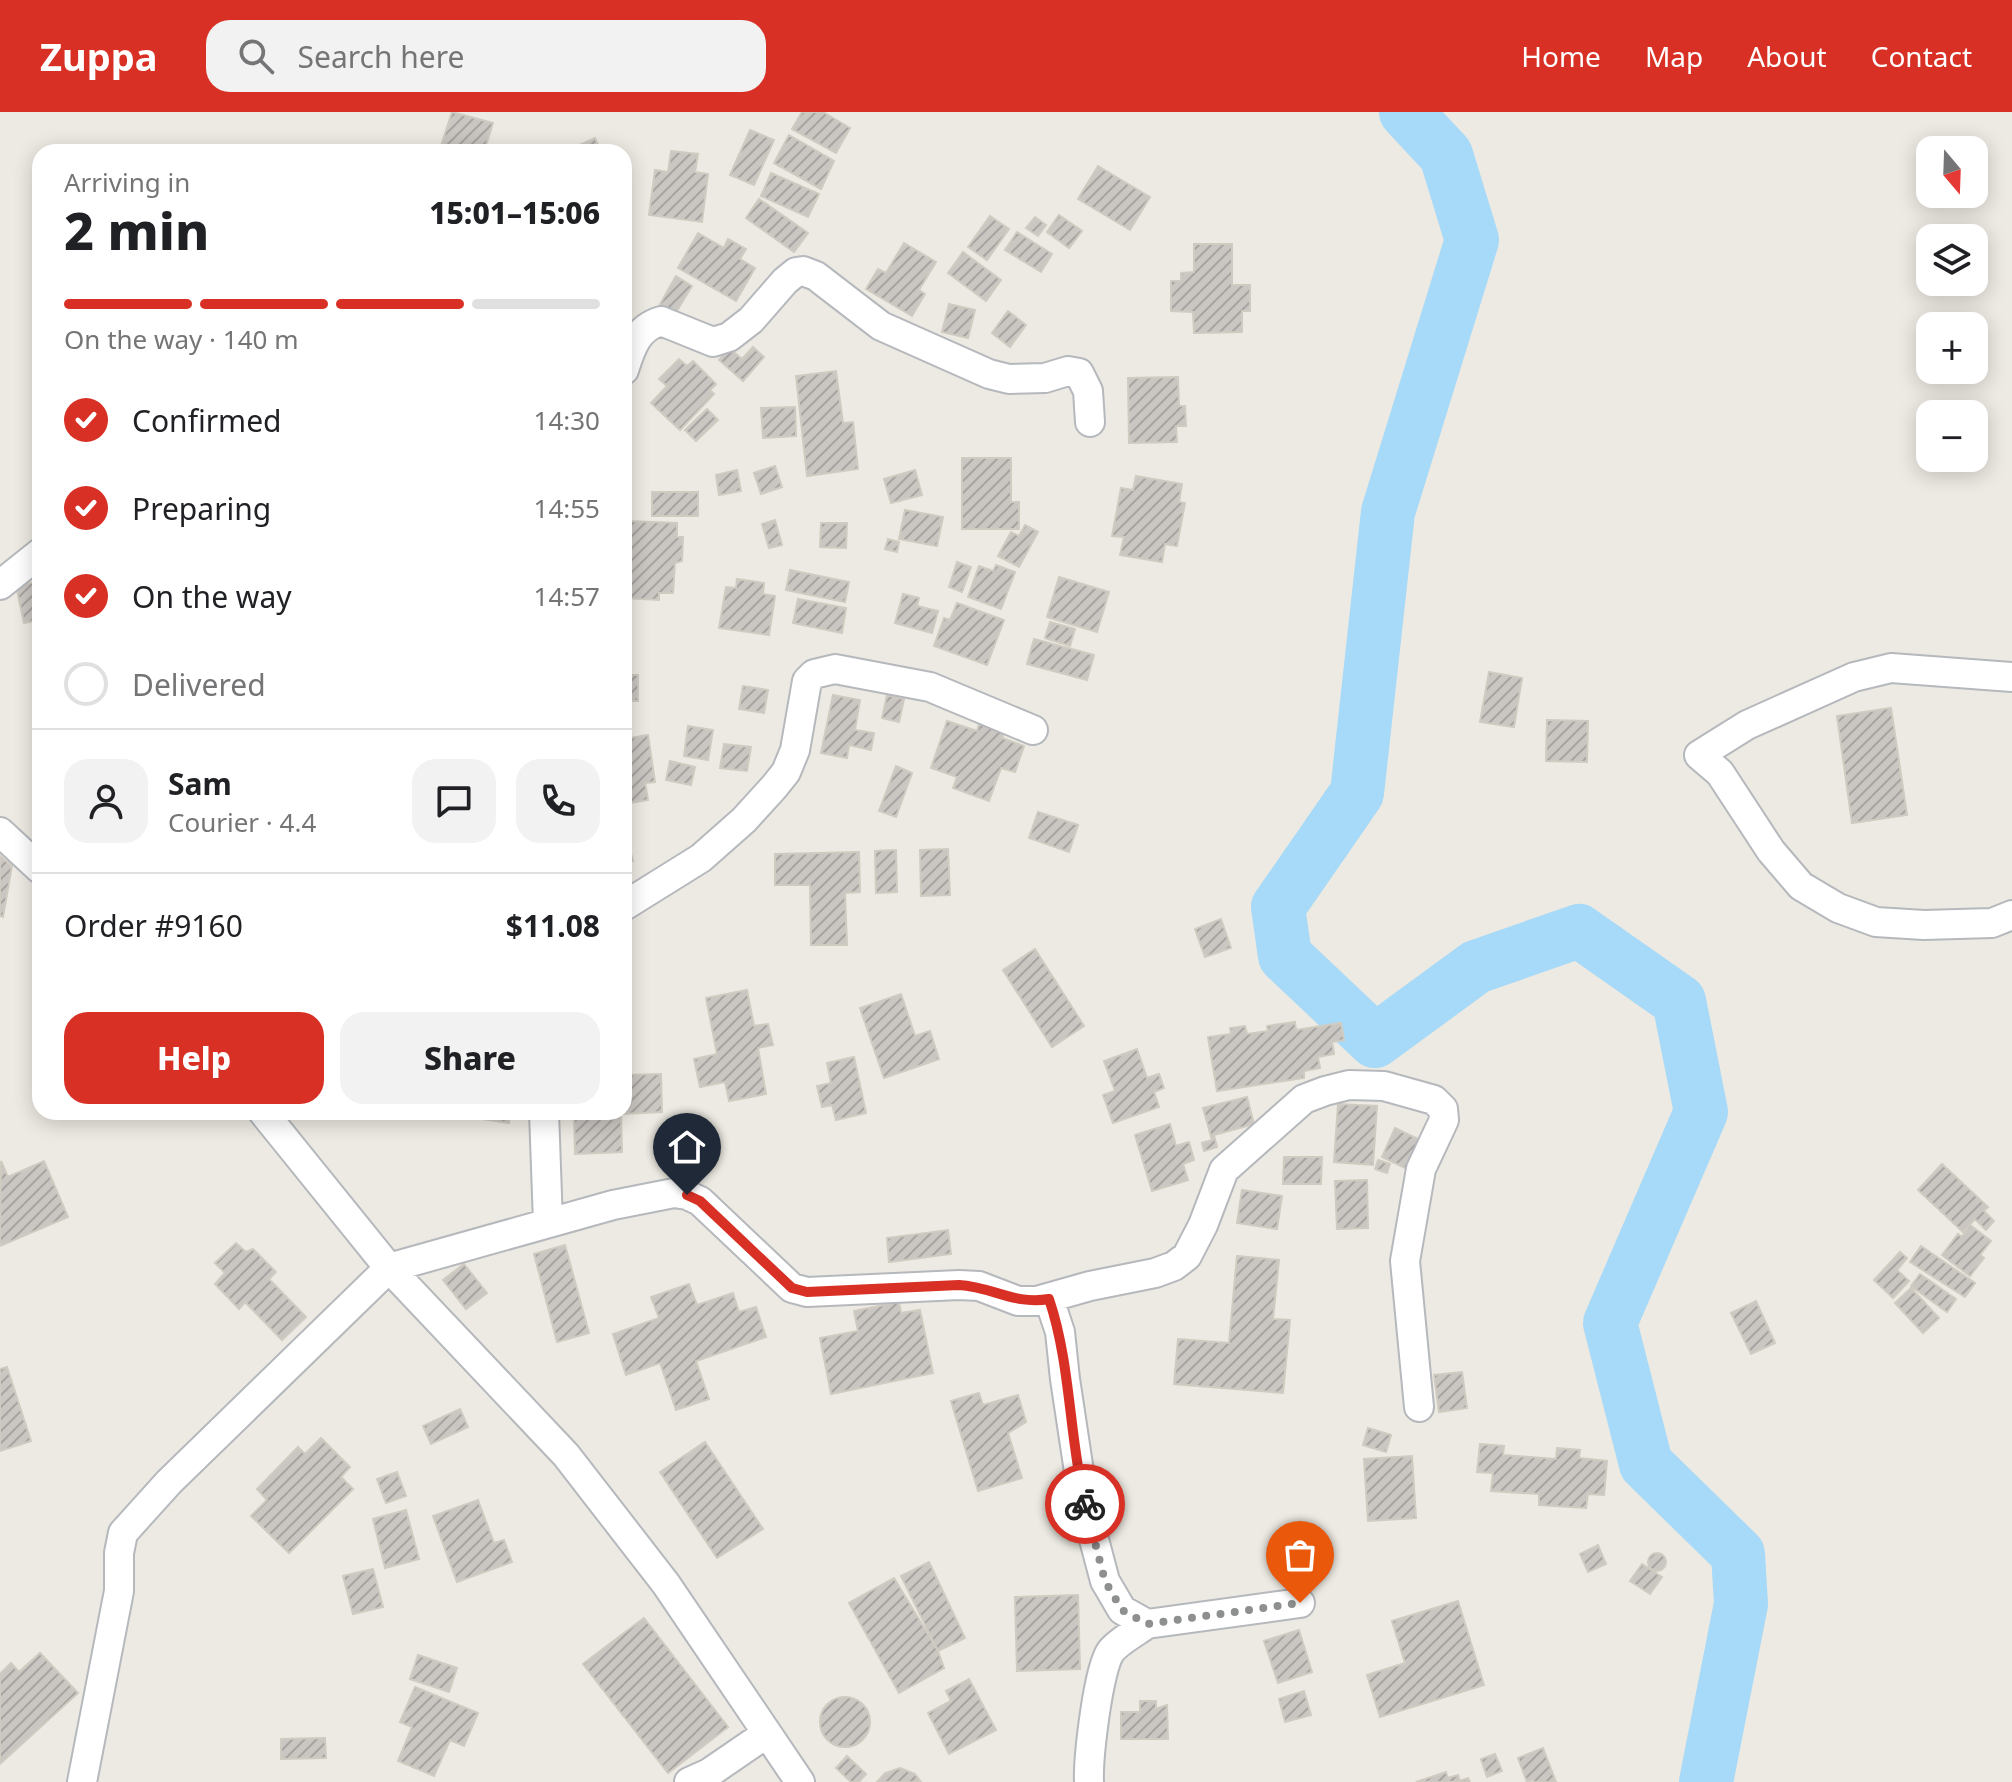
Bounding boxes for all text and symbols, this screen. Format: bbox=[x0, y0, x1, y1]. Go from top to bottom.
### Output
search box bbox=[206, 20, 766, 92]
text: Zuppa bbox=[40, 30, 158, 82]
icon: search bbox=[234, 34, 278, 78]
text: Search here bbox=[298, 36, 464, 77]
text: Home bbox=[1521, 37, 1601, 75]
text: Map bbox=[1645, 37, 1703, 75]
text: About bbox=[1747, 37, 1827, 75]
text: Contact bbox=[1871, 37, 1972, 75]
north arrow bbox=[1916, 136, 1988, 208]
map controls bbox=[1916, 136, 1988, 472]
text: Arriving in bbox=[64, 164, 190, 200]
text: 15:01–15:06 bbox=[429, 192, 600, 233]
text: 2 min bbox=[64, 194, 209, 265]
button: layers bbox=[1916, 224, 1988, 296]
button: + bbox=[1916, 312, 1988, 384]
text: On the way · 140 m bbox=[64, 321, 298, 357]
icon: check bbox=[64, 398, 108, 442]
text: Confirmed bbox=[132, 400, 282, 441]
button: − bbox=[1916, 400, 1988, 472]
text: 14:30 bbox=[534, 402, 600, 438]
icon: check bbox=[64, 486, 108, 530]
text: Preparing bbox=[132, 488, 271, 529]
text: 14:55 bbox=[534, 490, 600, 526]
icon: check bbox=[64, 574, 108, 618]
text: On the way bbox=[132, 576, 292, 617]
text: 14:57 bbox=[534, 578, 600, 614]
text: Delivered bbox=[132, 664, 266, 705]
button: person bbox=[64, 759, 148, 843]
button: chat bbox=[412, 759, 496, 843]
button: phone bbox=[516, 759, 600, 843]
text: Sam bbox=[168, 763, 232, 804]
text: Courier · 4.4 bbox=[168, 804, 316, 840]
text: Order #9160 bbox=[64, 905, 243, 946]
text: $11.08 bbox=[506, 905, 600, 946]
button: Help bbox=[64, 1012, 324, 1104]
button: Share bbox=[340, 1012, 600, 1104]
pin bbox=[653, 1113, 721, 1195]
icon: home bbox=[665, 1125, 709, 1169]
courier bbox=[1045, 1464, 1125, 1544]
icon: bike bbox=[1063, 1482, 1107, 1526]
pin bbox=[1266, 1521, 1334, 1603]
icon: bag bbox=[1278, 1533, 1322, 1577]

